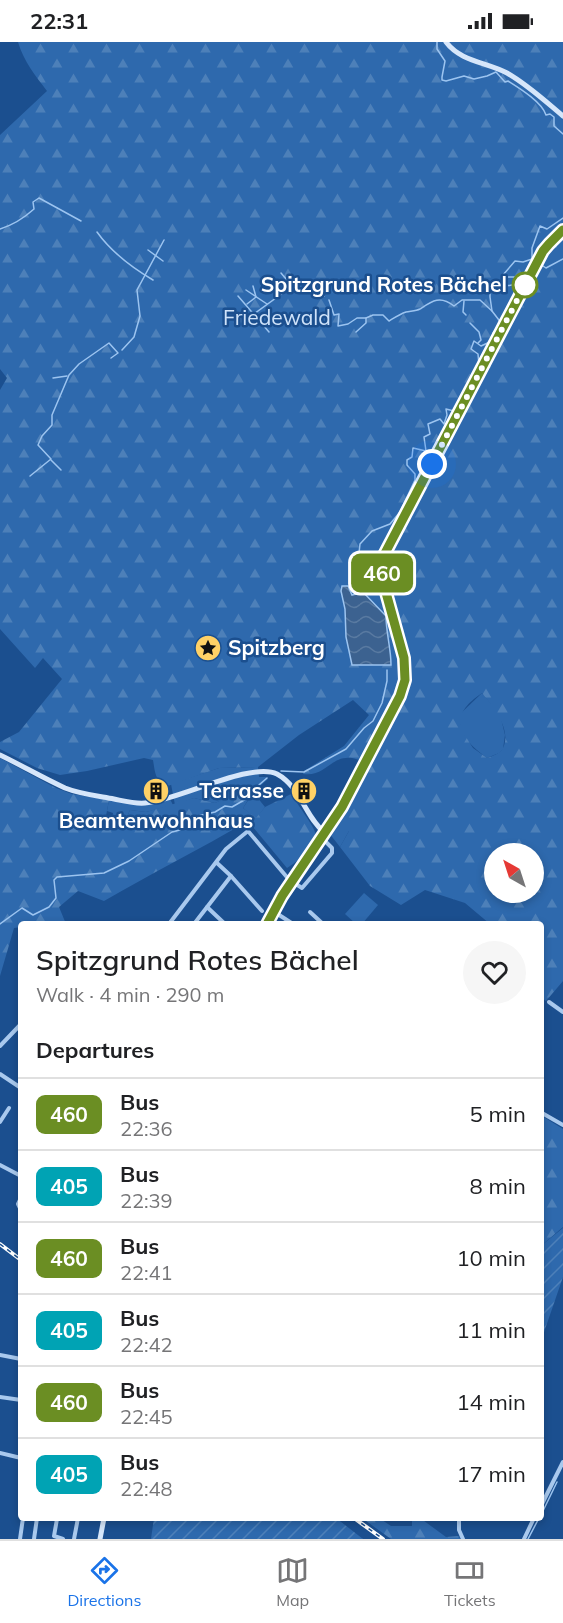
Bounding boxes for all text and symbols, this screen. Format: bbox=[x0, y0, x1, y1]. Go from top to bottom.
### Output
text: 22:31 bbox=[30, 7, 88, 35]
place label: Spitzgrund Rotes Bächel bbox=[261, 271, 507, 297]
marker: Spitzgrund Rotes Bächel bbox=[512, 272, 538, 298]
park label: Friedewald bbox=[223, 304, 331, 330]
your location bbox=[417, 449, 447, 479]
line badge: 460 bbox=[348, 554, 416, 592]
text: 460 bbox=[363, 560, 401, 586]
place icon: Spitzberg bbox=[193, 633, 223, 663]
place label: Spitzberg bbox=[228, 634, 325, 660]
building icon: Beamtenwohnhaus bbox=[141, 776, 171, 806]
building icon: Terrasse bbox=[289, 776, 319, 806]
place label: Terrasse bbox=[199, 777, 284, 803]
place label: Beamtenwohnhaus bbox=[59, 807, 253, 833]
north arrow bbox=[484, 843, 544, 903]
map controls bbox=[484, 843, 544, 903]
button: heart bbox=[463, 941, 526, 1004]
text: Spitzgrund Rotes Bächel bbox=[36, 942, 359, 977]
text: Walk · 4 min · 290 m bbox=[36, 982, 224, 1007]
text: Departures bbox=[36, 1036, 154, 1064]
text: Bus bbox=[120, 1088, 159, 1116]
text: 5 min bbox=[470, 1100, 526, 1128]
text: 460 bbox=[50, 1101, 88, 1127]
text: 22:36 bbox=[120, 1116, 173, 1141]
text: Bus bbox=[120, 1160, 159, 1188]
text: 8 min bbox=[470, 1172, 526, 1200]
text: 405 bbox=[50, 1173, 88, 1199]
text: 22:39 bbox=[120, 1188, 173, 1213]
text: Bus bbox=[120, 1232, 159, 1260]
text: 10 min bbox=[456, 1244, 526, 1272]
text: 460 bbox=[50, 1245, 88, 1271]
text: 22:41 bbox=[120, 1260, 173, 1285]
text: Bus bbox=[120, 1304, 159, 1332]
text: 11 min bbox=[456, 1316, 526, 1344]
text: 405 bbox=[50, 1317, 88, 1343]
text: 22:42 bbox=[120, 1332, 173, 1357]
text: Bus bbox=[120, 1376, 159, 1404]
text: 14 min bbox=[456, 1388, 526, 1416]
text: 460 bbox=[50, 1389, 88, 1415]
text: 22:45 bbox=[120, 1404, 173, 1429]
text: Bus bbox=[120, 1448, 159, 1476]
text: 17 min bbox=[456, 1460, 526, 1488]
text: 405 bbox=[50, 1461, 88, 1487]
text: 22:48 bbox=[120, 1476, 173, 1501]
tab: Directions bbox=[67, 1554, 141, 1610]
tab: Map bbox=[276, 1554, 309, 1610]
tab: Tickets bbox=[444, 1554, 496, 1610]

